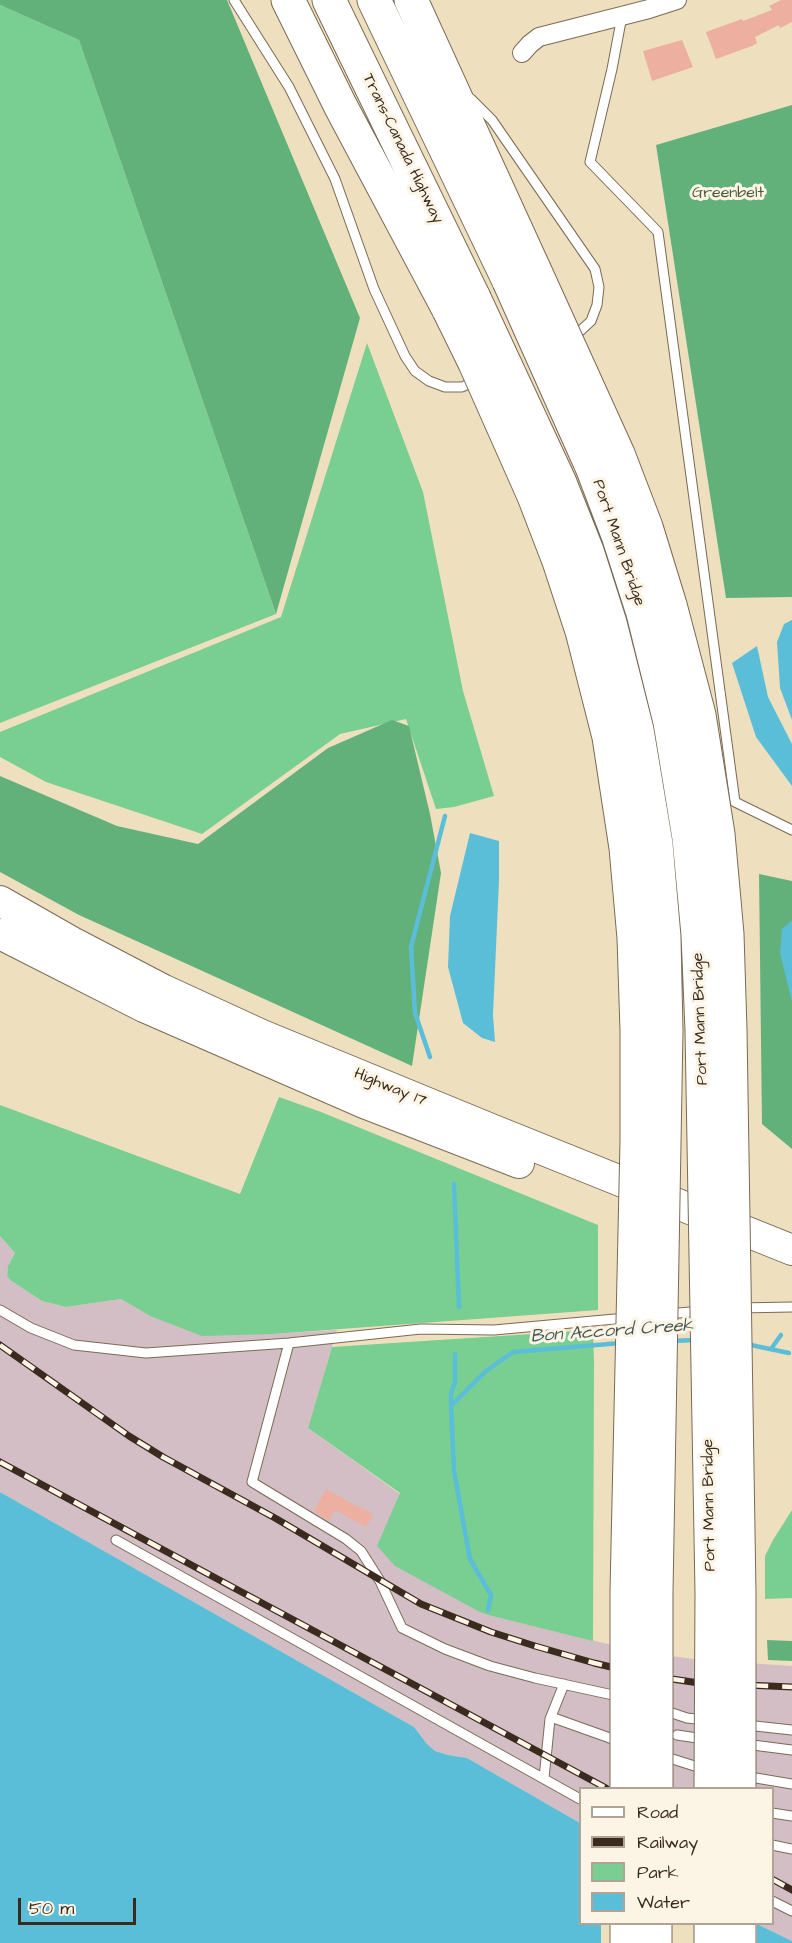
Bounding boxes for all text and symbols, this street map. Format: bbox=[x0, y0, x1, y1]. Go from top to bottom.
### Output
street label: Trans-Canada Highway bbox=[357, 71, 447, 227]
park label: Greenbelt bbox=[692, 184, 764, 204]
street label: Port Mann Bridge bbox=[587, 477, 649, 609]
street label: Port Mann Bridge bbox=[689, 952, 713, 1086]
street label: Highway 17 bbox=[351, 1065, 429, 1111]
water label: Bon Accord Creek bbox=[530, 1316, 694, 1348]
street label: Port Mann Bridge bbox=[699, 1439, 721, 1571]
legend bbox=[579, 1787, 774, 1925]
text: Road bbox=[637, 1800, 678, 1825]
text: Railway bbox=[637, 1830, 698, 1855]
text: Park bbox=[637, 1860, 679, 1885]
scale bar bbox=[21, 1886, 140, 1924]
text: Water bbox=[637, 1890, 690, 1915]
text: 50 m bbox=[29, 1896, 74, 1921]

